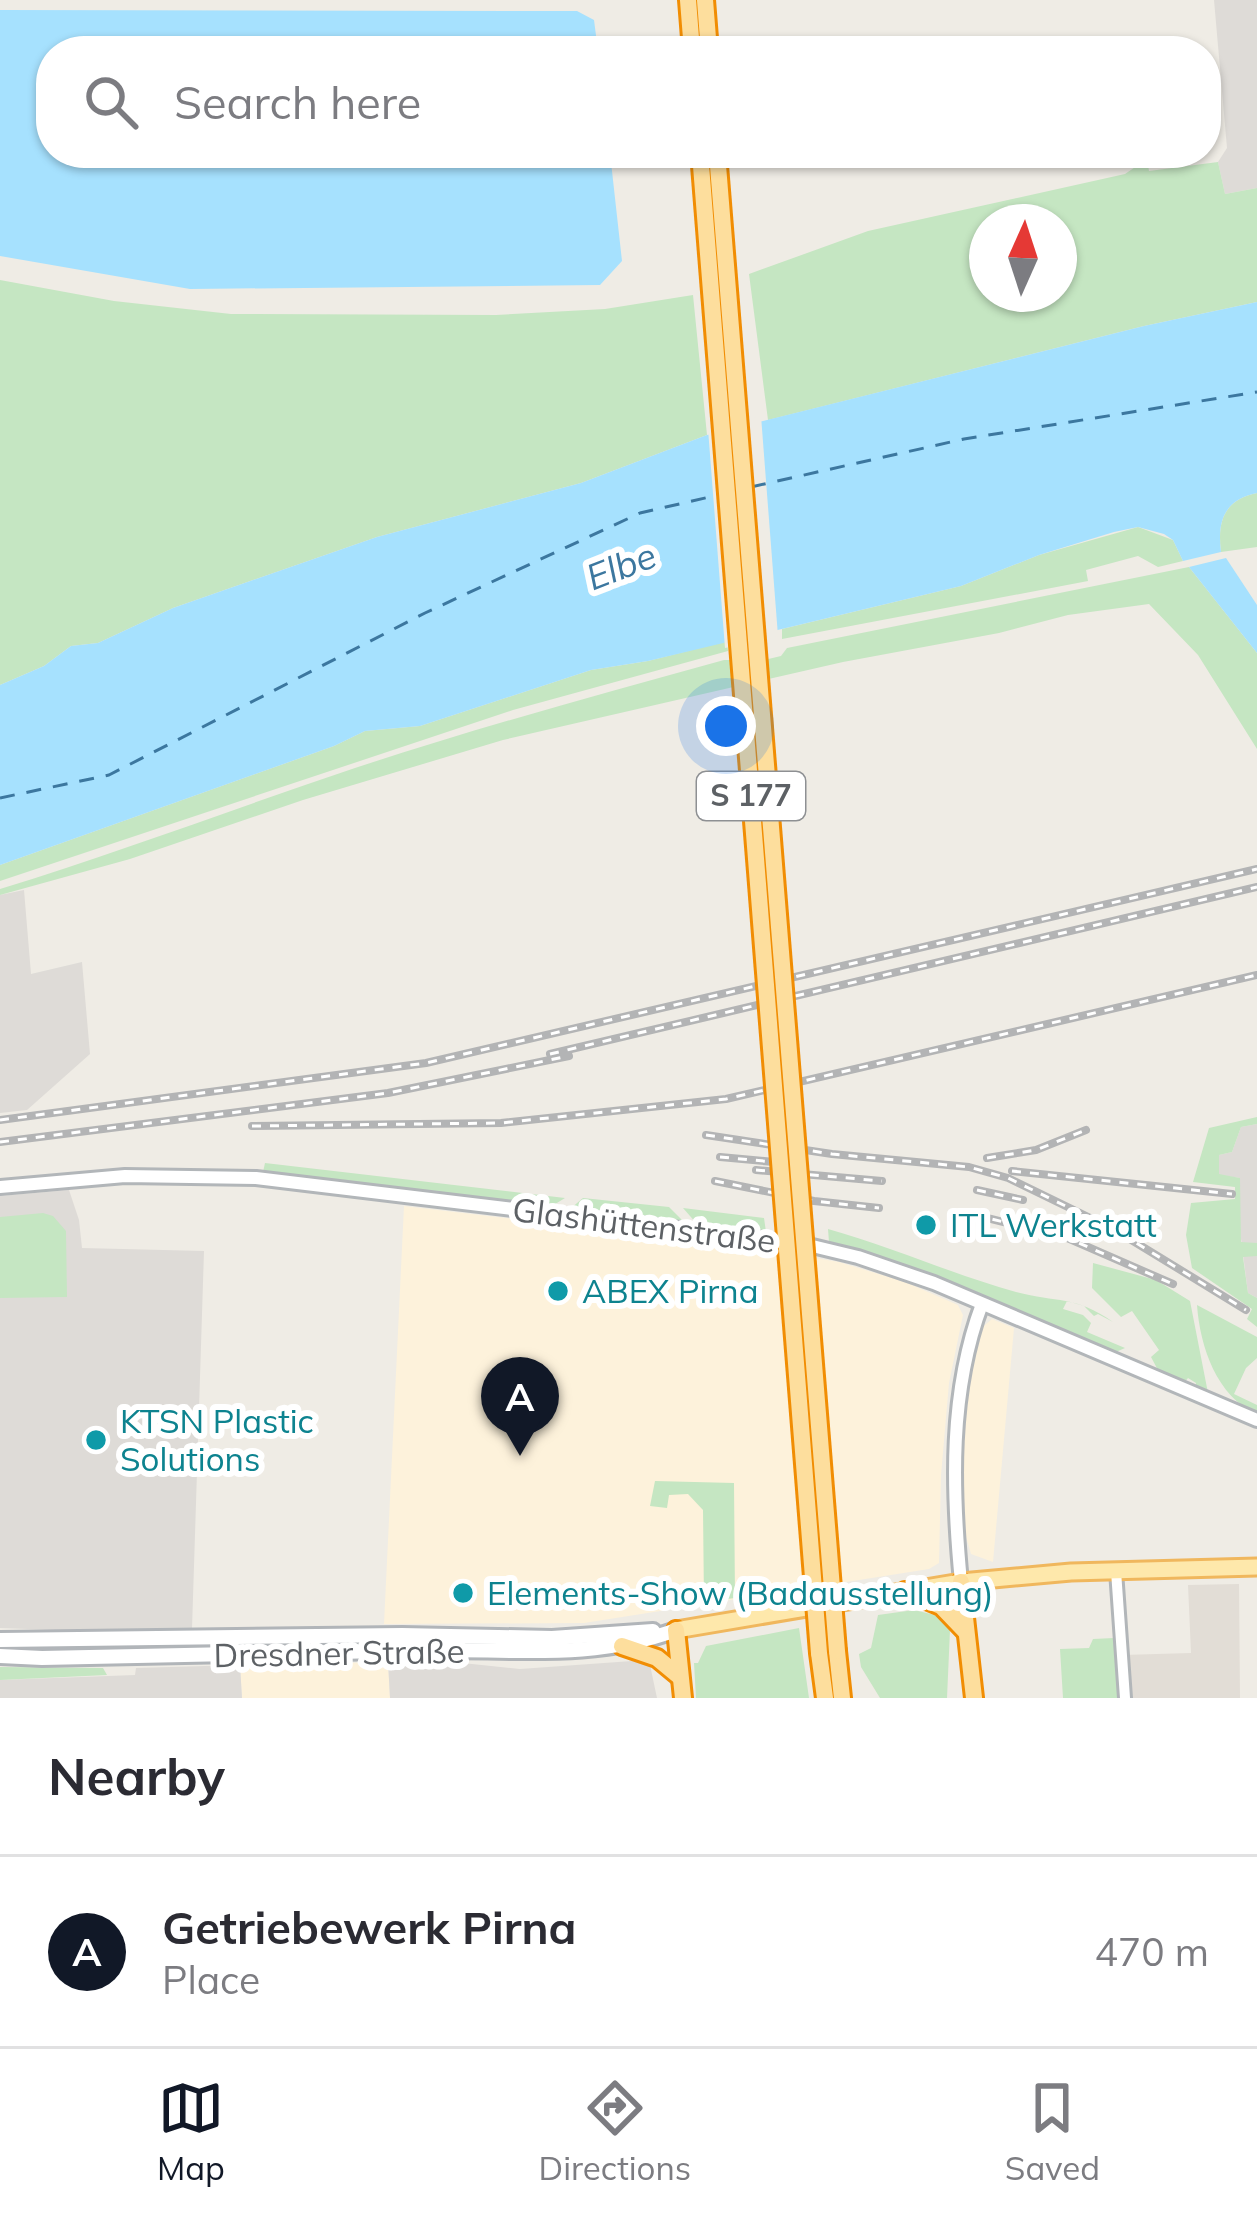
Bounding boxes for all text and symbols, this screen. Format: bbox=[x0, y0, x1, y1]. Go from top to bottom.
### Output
search box bbox=[36, 36, 1221, 168]
icon: search bbox=[78, 69, 144, 135]
text: Search here bbox=[174, 74, 421, 130]
north arrow bbox=[969, 204, 1077, 312]
water label: Elbe bbox=[580, 532, 662, 599]
your location bbox=[696, 696, 756, 756]
road number: S 177 bbox=[697, 772, 805, 820]
street label: Glashüttenstraße bbox=[510, 1188, 778, 1261]
place label: ITL Werkstatt bbox=[950, 1204, 1157, 1245]
marker: ITL Werkstatt bbox=[913, 1212, 939, 1238]
place label: ABEX Pirna bbox=[582, 1270, 758, 1311]
marker: ABEX Pirna bbox=[545, 1278, 571, 1304]
pin: A bbox=[481, 1357, 559, 1456]
place label: KTSN Plastic Solutions bbox=[120, 1400, 314, 1479]
marker: KTSN Plastic Solutions bbox=[83, 1427, 109, 1453]
place label: Elements-Show (Badausstellung) bbox=[487, 1572, 993, 1613]
marker: Elements-Show (Badausstellung) bbox=[450, 1580, 476, 1606]
street label: Dresdner Straße bbox=[213, 1630, 465, 1675]
text: Nearby bbox=[48, 1744, 225, 1808]
text: Getriebewerk Pirna bbox=[162, 1899, 576, 1955]
text: A bbox=[72, 1927, 102, 1976]
text: 470 m bbox=[1094, 1927, 1209, 1976]
text: Place bbox=[162, 1955, 260, 2004]
tab: Map bbox=[157, 2075, 225, 2188]
tab: Directions bbox=[539, 2075, 691, 2188]
tab: Saved bbox=[1005, 2075, 1100, 2188]

